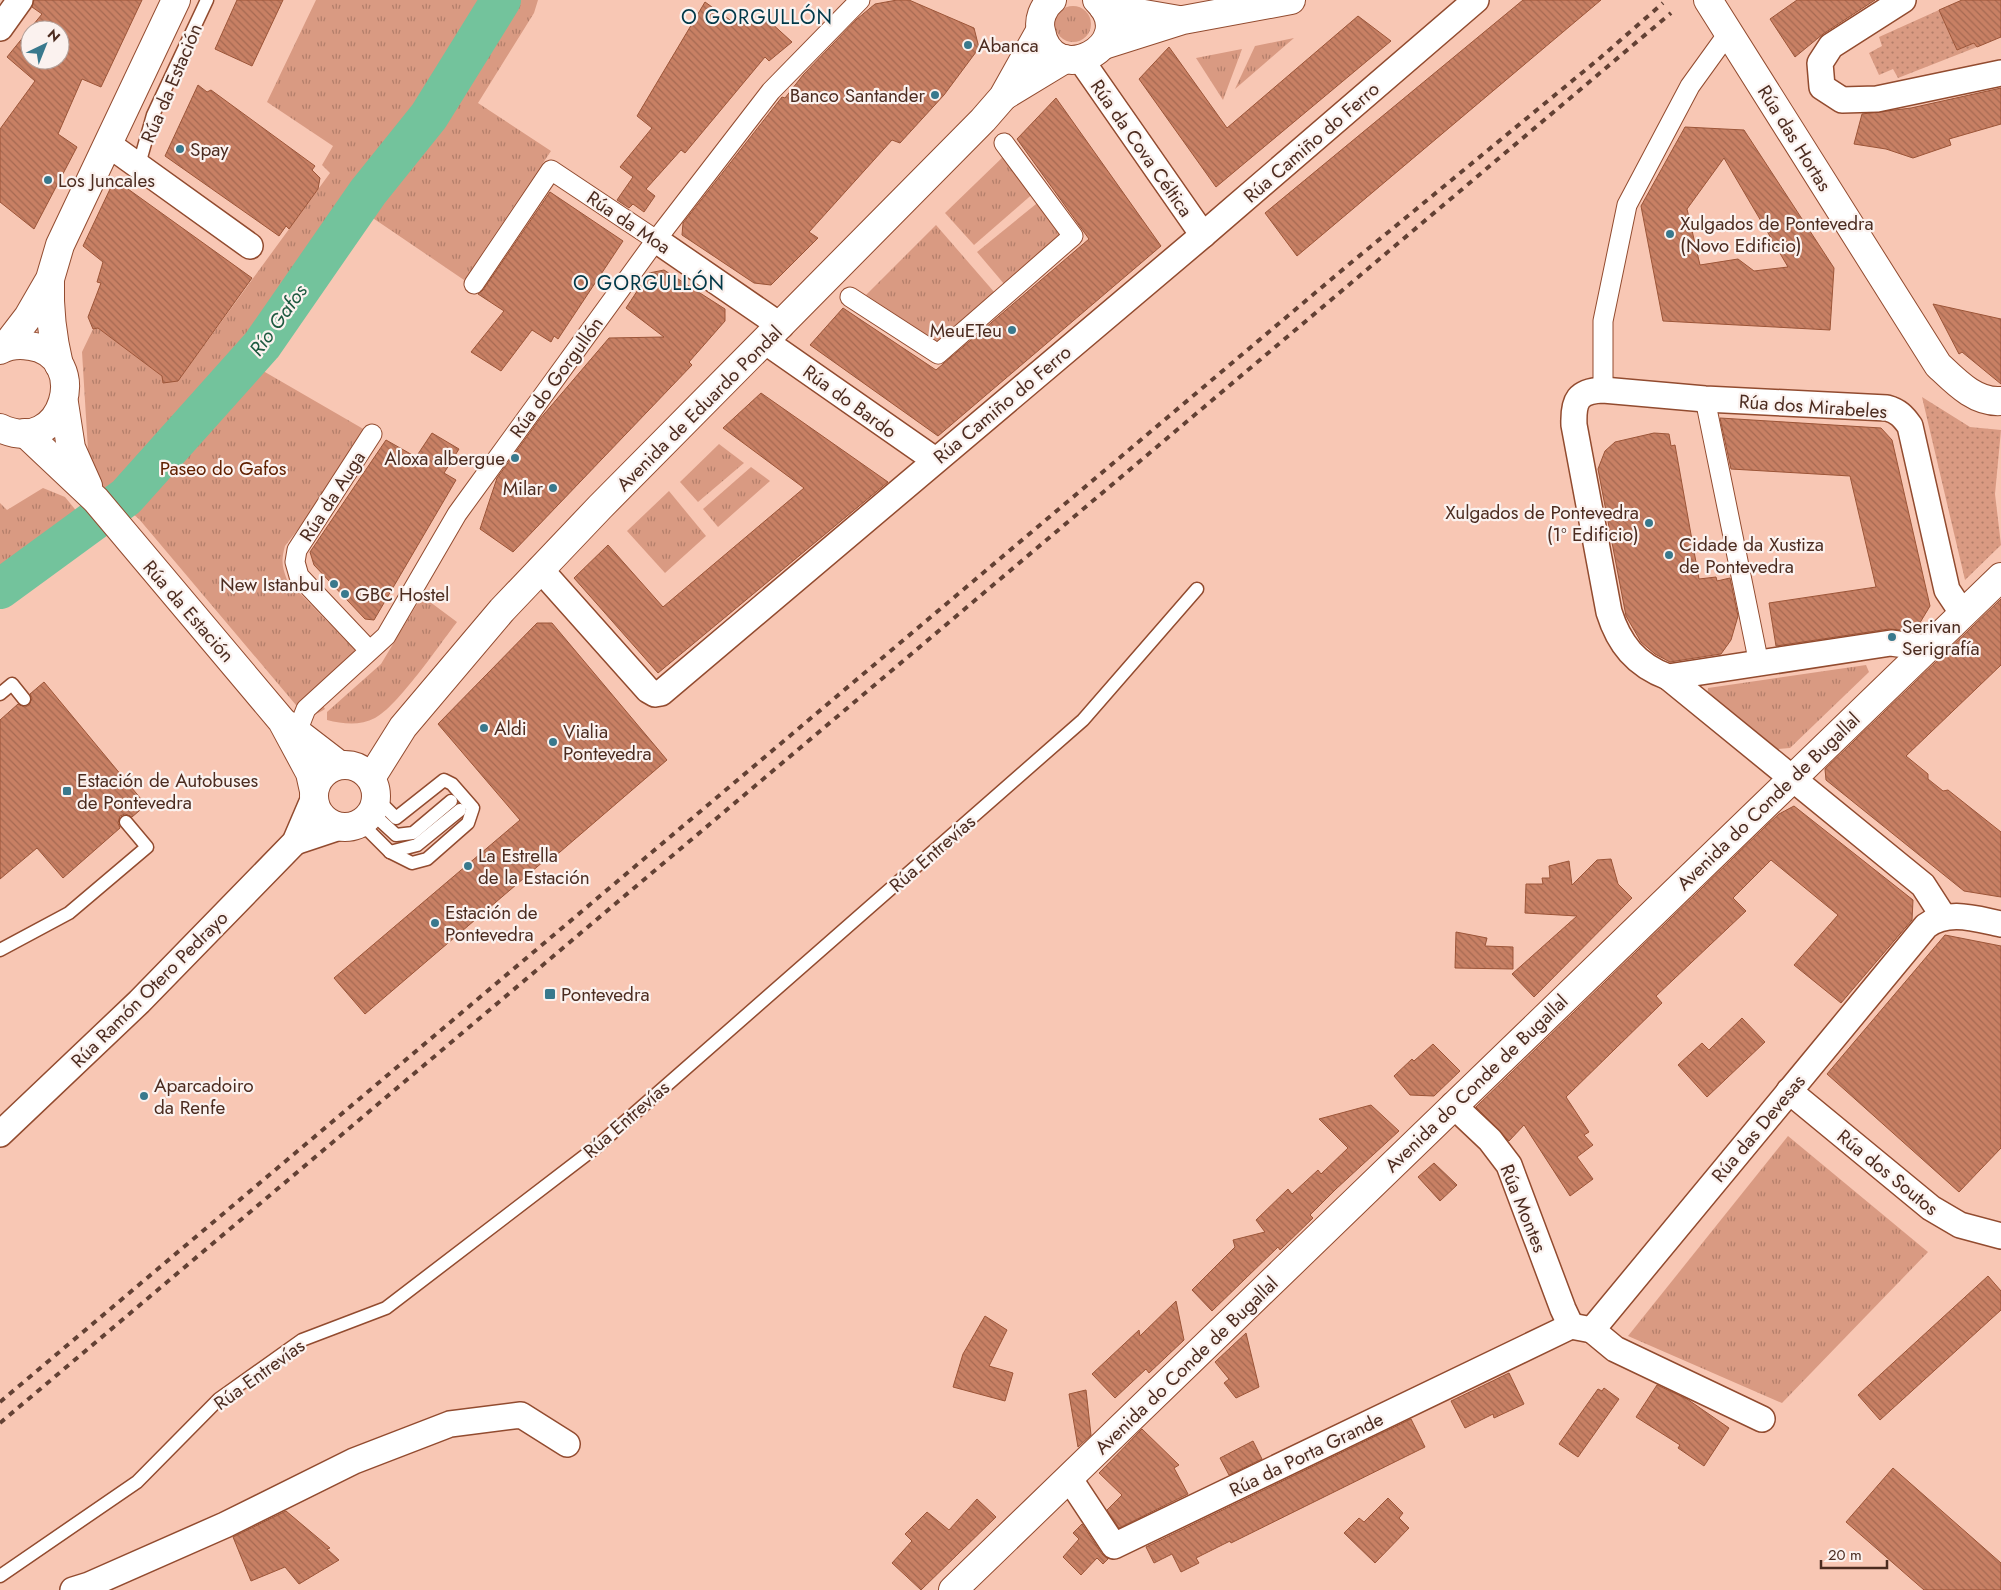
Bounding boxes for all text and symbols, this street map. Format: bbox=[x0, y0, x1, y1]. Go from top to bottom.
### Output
district label: O GORGULLÓN bbox=[681, 3, 833, 32]
street label: Rúa da Estación bbox=[134, 19, 209, 147]
north arrow bbox=[20, 20, 70, 70]
text: N bbox=[43, 24, 65, 47]
place label: Abanca bbox=[978, 32, 1039, 59]
marker: Abanca bbox=[962, 39, 974, 51]
street label: Rúa da Cova Céltica bbox=[1084, 74, 1199, 223]
street label: Rúa Camiño do Ferro bbox=[1238, 76, 1385, 209]
street label: Rúa das Hortas bbox=[1751, 80, 1838, 197]
place label: Banco Santander bbox=[790, 82, 925, 109]
marker: Banco Santander bbox=[929, 89, 941, 101]
place label: Spay bbox=[190, 136, 229, 163]
marker: Spay bbox=[174, 143, 186, 155]
place label: Los Juncales bbox=[58, 167, 155, 194]
marker: Los Juncales bbox=[42, 174, 54, 186]
street label: Rúa da Moa bbox=[581, 184, 676, 260]
place label: Xulgados de Pontevedra (Novo Edificio) bbox=[1680, 210, 1874, 259]
marker: Xulgados de Pontevedra (Novo Edificio) bbox=[1664, 228, 1676, 240]
district label: O GORGULLÓN bbox=[573, 269, 725, 298]
water label: Río Gafos bbox=[242, 278, 315, 362]
street label: Rúa do Gorgullón bbox=[503, 311, 610, 443]
place label: MeuETeu bbox=[930, 317, 1002, 344]
street label: Avenida de Eduardo Pondal bbox=[610, 319, 788, 497]
marker: MeuETeu bbox=[1006, 324, 1018, 336]
street label: Rúa Camiño do Ferro bbox=[928, 339, 1077, 470]
street label: Rúa do Bardo bbox=[797, 358, 902, 445]
street label: Rúa dos Mirabeles bbox=[1738, 388, 1888, 425]
place label: Aloxa albergue bbox=[384, 445, 505, 472]
street label: Rúa da Auga bbox=[293, 446, 372, 547]
marker: Aloxa albergue bbox=[509, 452, 521, 464]
park label: Paseo do Gafos bbox=[160, 455, 287, 482]
place label: Milar bbox=[503, 475, 543, 502]
marker: Milar bbox=[547, 482, 559, 494]
place label: Xulgados de Pontevedra (1º Edificio) bbox=[1445, 499, 1639, 548]
marker: Xulgados de Pontevedra (1º Edificio) bbox=[1643, 517, 1655, 529]
place label: Cidade da Xustiza de Pontevedra bbox=[1679, 531, 1824, 580]
marker: Cidade da Xustiza de Pontevedra bbox=[1663, 549, 1675, 561]
street label: Rúa da Estación bbox=[137, 554, 241, 668]
place label: New Istanbul bbox=[220, 571, 324, 598]
marker: New Istanbul bbox=[328, 578, 340, 590]
place label: GBC Hostel bbox=[355, 581, 449, 608]
marker: GBC Hostel bbox=[339, 588, 351, 600]
place label: Serivan Serigrafía bbox=[1902, 613, 1980, 662]
marker: Serivan Serigrafía bbox=[1886, 631, 1898, 643]
street label: Avenida do Conde de Bugallal bbox=[1671, 706, 1866, 896]
place label: Aldi bbox=[494, 715, 527, 742]
place label: Vialia Pontevedra bbox=[563, 718, 652, 767]
marker: Aldi bbox=[478, 722, 490, 734]
marker: Vialia Pontevedra bbox=[547, 736, 559, 748]
place label: Estación de Autobuses de Pontevedra bbox=[77, 767, 259, 816]
marker: Estación de Autobuses de Pontevedra bbox=[61, 785, 73, 797]
street label: Rúa Entrevías bbox=[883, 808, 982, 898]
place label: La Estrella de la Estación bbox=[478, 842, 590, 891]
marker: La Estrella de la Estación bbox=[462, 860, 474, 872]
place label: Estación de Pontevedra bbox=[445, 899, 538, 948]
street label: Rúa Ramón Otero Pedrayo bbox=[65, 905, 234, 1074]
marker: Estación de Pontevedra bbox=[429, 917, 441, 929]
place label: Pontevedra bbox=[561, 981, 650, 1008]
marker: Pontevedra bbox=[543, 987, 557, 1001]
street label: Avenida do Conde de Bugallal bbox=[1379, 988, 1574, 1178]
street label: Rúa das Devesas bbox=[1705, 1068, 1812, 1188]
place label: Aparcadoiro da Renfe bbox=[154, 1072, 254, 1121]
street label: Rúa Entrevías bbox=[577, 1074, 676, 1164]
marker: Aparcadoiro da Renfe bbox=[138, 1090, 150, 1102]
street label: Rúa dos Soutos bbox=[1831, 1123, 1944, 1222]
street label: Rúa Montes bbox=[1494, 1160, 1554, 1257]
street label: Avenida do Conde de Bugallal bbox=[1089, 1270, 1284, 1460]
street label: Rúa Entrevías bbox=[208, 1332, 310, 1417]
street label: Rúa da Porta Grande bbox=[1225, 1405, 1388, 1503]
scale bar bbox=[1821, 1538, 1887, 1570]
text: 20 m bbox=[1828, 1544, 1862, 1566]

